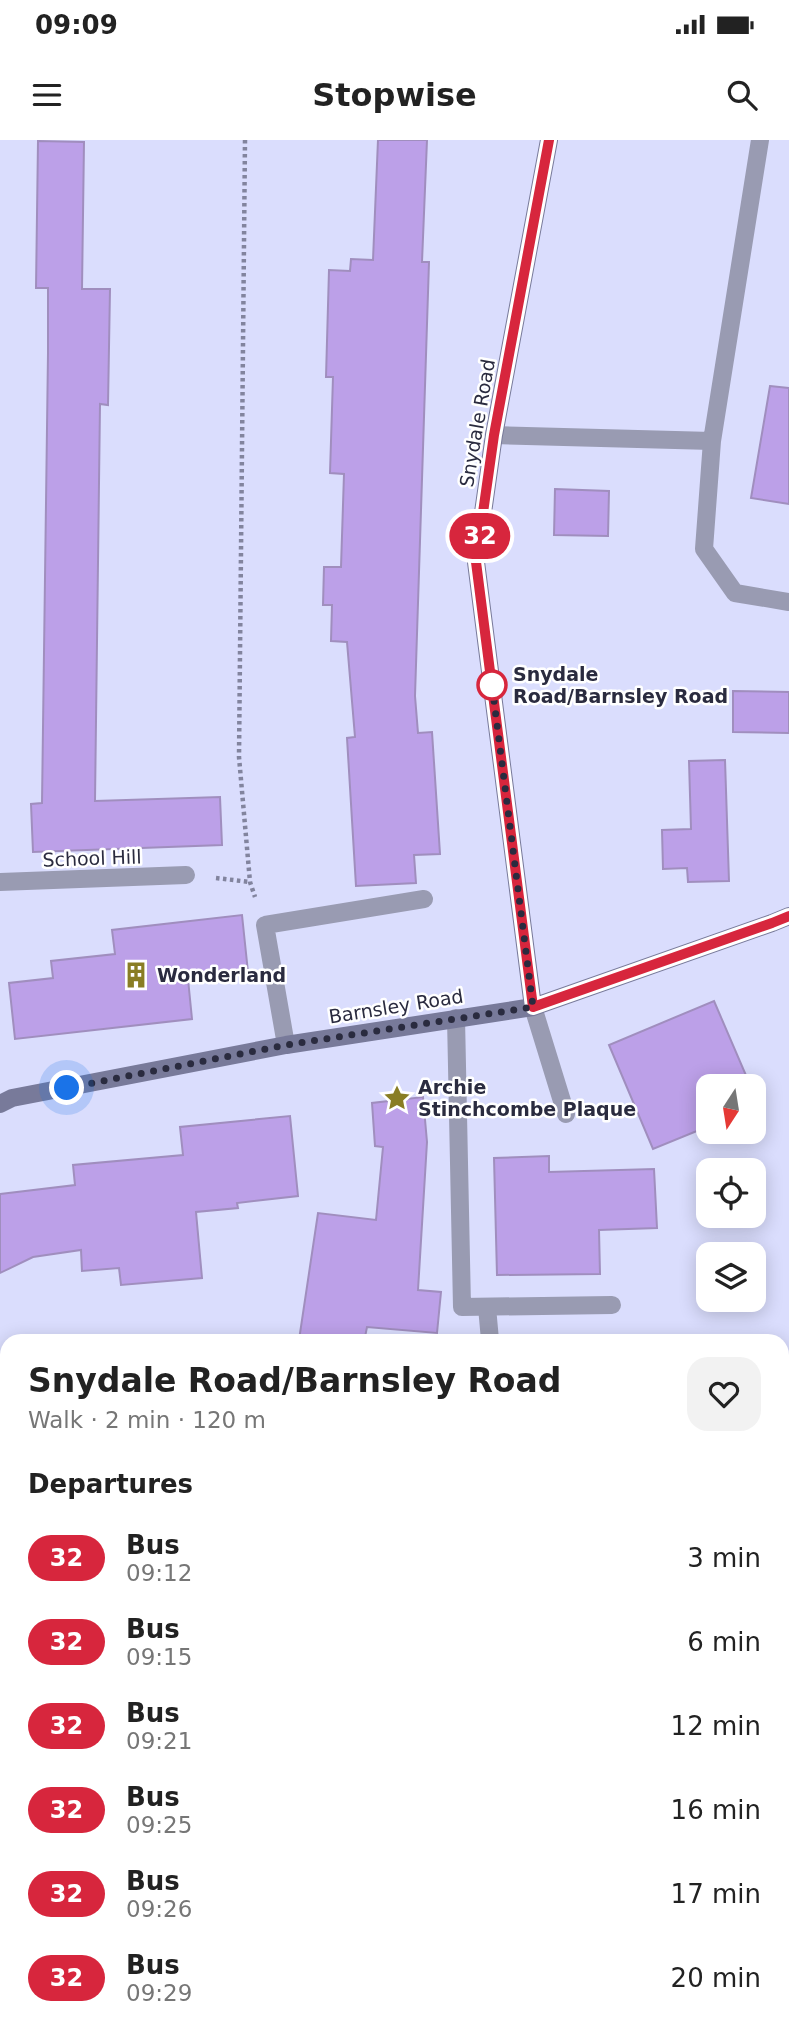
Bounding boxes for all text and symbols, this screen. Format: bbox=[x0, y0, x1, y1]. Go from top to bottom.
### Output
text: 09:09 bbox=[35, 10, 118, 40]
icon: menu bbox=[28, 76, 66, 114]
text: Stopwise bbox=[312, 76, 477, 114]
icon: search bbox=[723, 76, 761, 114]
street label: Snydale Road bbox=[455, 357, 499, 489]
line badge: 32 bbox=[448, 513, 512, 559]
text: 32 bbox=[463, 522, 497, 550]
place label: Snydale Road/Barnsley Road bbox=[513, 663, 728, 707]
marker: Snydale Road/Barnsley Road bbox=[477, 670, 507, 700]
street label: School Hill bbox=[42, 845, 142, 871]
building icon: Wonderland bbox=[121, 960, 151, 990]
place label: Wonderland bbox=[157, 964, 286, 986]
street label: Barnsley Road bbox=[327, 984, 465, 1028]
your location bbox=[49, 1070, 84, 1105]
north arrow bbox=[696, 1074, 766, 1144]
map controls bbox=[696, 1074, 766, 1312]
place label: Archie Stinchcombe Plaque bbox=[418, 1076, 636, 1120]
place icon: Archie Stinchcombe Plaque bbox=[382, 1083, 412, 1113]
button: locate bbox=[696, 1158, 766, 1228]
button: layers bbox=[696, 1242, 766, 1312]
button: heart bbox=[687, 1357, 761, 1431]
text: Snydale Road/Barnsley Road bbox=[28, 1361, 561, 1400]
text: Walk · 2 min · 120 m bbox=[28, 1407, 266, 1433]
text: Departures bbox=[28, 1469, 193, 1499]
text: Bus bbox=[126, 1530, 180, 1560]
text: 3 min bbox=[687, 1543, 761, 1573]
text: 32 bbox=[50, 1544, 83, 1572]
text: 09:12 bbox=[126, 1560, 192, 1586]
text: Bus bbox=[126, 1614, 180, 1644]
text: 6 min bbox=[687, 1627, 761, 1657]
text: 32 bbox=[50, 1628, 83, 1656]
text: 09:15 bbox=[126, 1644, 192, 1670]
text: Bus bbox=[126, 1698, 180, 1728]
text: 12 min bbox=[671, 1711, 761, 1741]
text: 32 bbox=[50, 1712, 83, 1740]
text: 09:21 bbox=[126, 1728, 192, 1754]
text: Bus bbox=[126, 1782, 180, 1812]
text: 16 min bbox=[671, 1795, 761, 1825]
text: 32 bbox=[50, 1796, 83, 1824]
text: 09:25 bbox=[126, 1812, 192, 1838]
text: Bus bbox=[126, 1866, 180, 1896]
text: 17 min bbox=[671, 1879, 761, 1909]
text: 32 bbox=[50, 1880, 83, 1908]
text: 09:26 bbox=[126, 1896, 192, 1922]
text: Bus bbox=[126, 1950, 180, 1980]
text: 20 min bbox=[671, 1963, 761, 1993]
text: 32 bbox=[50, 1964, 83, 1992]
text: 09:29 bbox=[126, 1980, 192, 2006]

